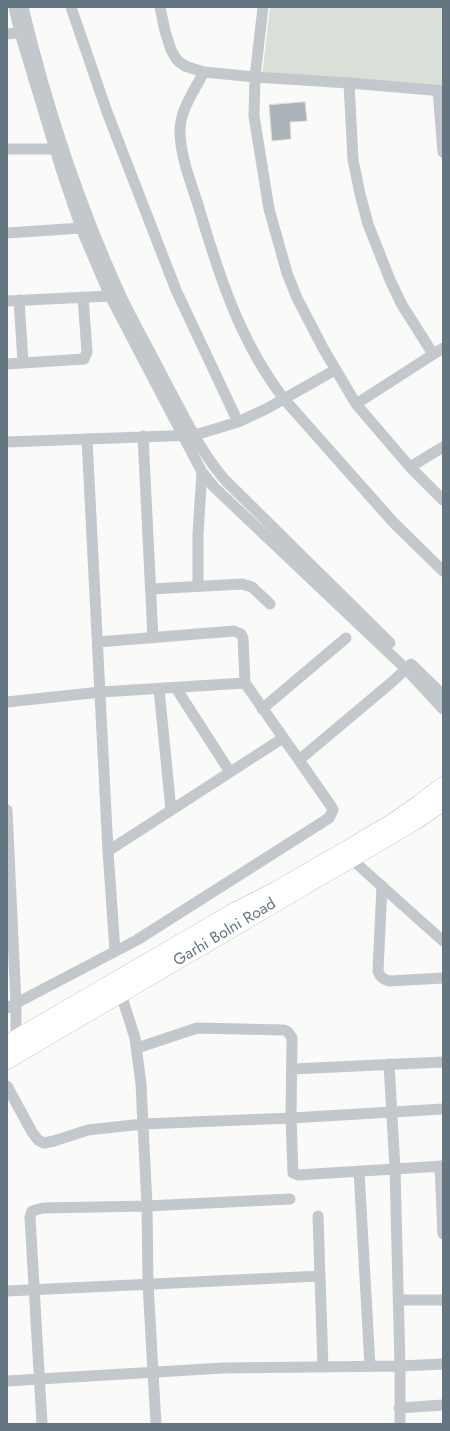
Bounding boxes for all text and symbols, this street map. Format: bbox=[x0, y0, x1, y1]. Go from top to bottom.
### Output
street label: Garhi Bolni Road bbox=[170, 895, 280, 971]

